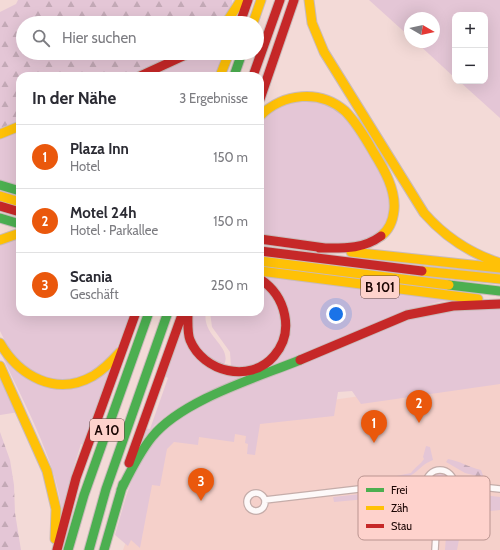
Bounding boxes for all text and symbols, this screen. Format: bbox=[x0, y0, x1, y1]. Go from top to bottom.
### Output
north arrow bbox=[404, 12, 440, 48]
map controls bbox=[452, 12, 488, 84]
button: + bbox=[452, 12, 488, 48]
search box bbox=[16, 16, 264, 60]
icon: search bbox=[30, 27, 52, 49]
text: Hier suchen bbox=[62, 29, 137, 47]
button: − bbox=[452, 48, 488, 84]
text: In der Nähe bbox=[32, 88, 116, 108]
text: 3 Ergebnisse bbox=[179, 90, 248, 106]
text: Plaza Inn bbox=[70, 140, 129, 158]
text: 1 bbox=[43, 149, 47, 165]
text: 150 m bbox=[213, 149, 248, 165]
text: Hotel bbox=[70, 158, 100, 174]
text: Motel 24h bbox=[70, 204, 136, 222]
text: 2 bbox=[42, 213, 48, 229]
text: 150 m bbox=[213, 213, 248, 229]
text: Hotel · Parkallee bbox=[70, 222, 158, 238]
text: Scania bbox=[70, 268, 112, 286]
road number: B 101 bbox=[361, 276, 399, 298]
text: 3 bbox=[41, 277, 49, 293]
text: 250 m bbox=[211, 277, 248, 293]
text: Geschäft bbox=[70, 286, 119, 302]
your location bbox=[326, 304, 346, 324]
pin: 2 bbox=[406, 390, 432, 423]
pin: 1 bbox=[361, 410, 387, 443]
road number: A 10 bbox=[90, 419, 124, 441]
pin: 3 bbox=[188, 468, 214, 501]
legend bbox=[358, 476, 490, 540]
text: Frei bbox=[391, 483, 408, 497]
text: Zäh bbox=[391, 501, 408, 515]
text: Stau bbox=[391, 519, 412, 533]

